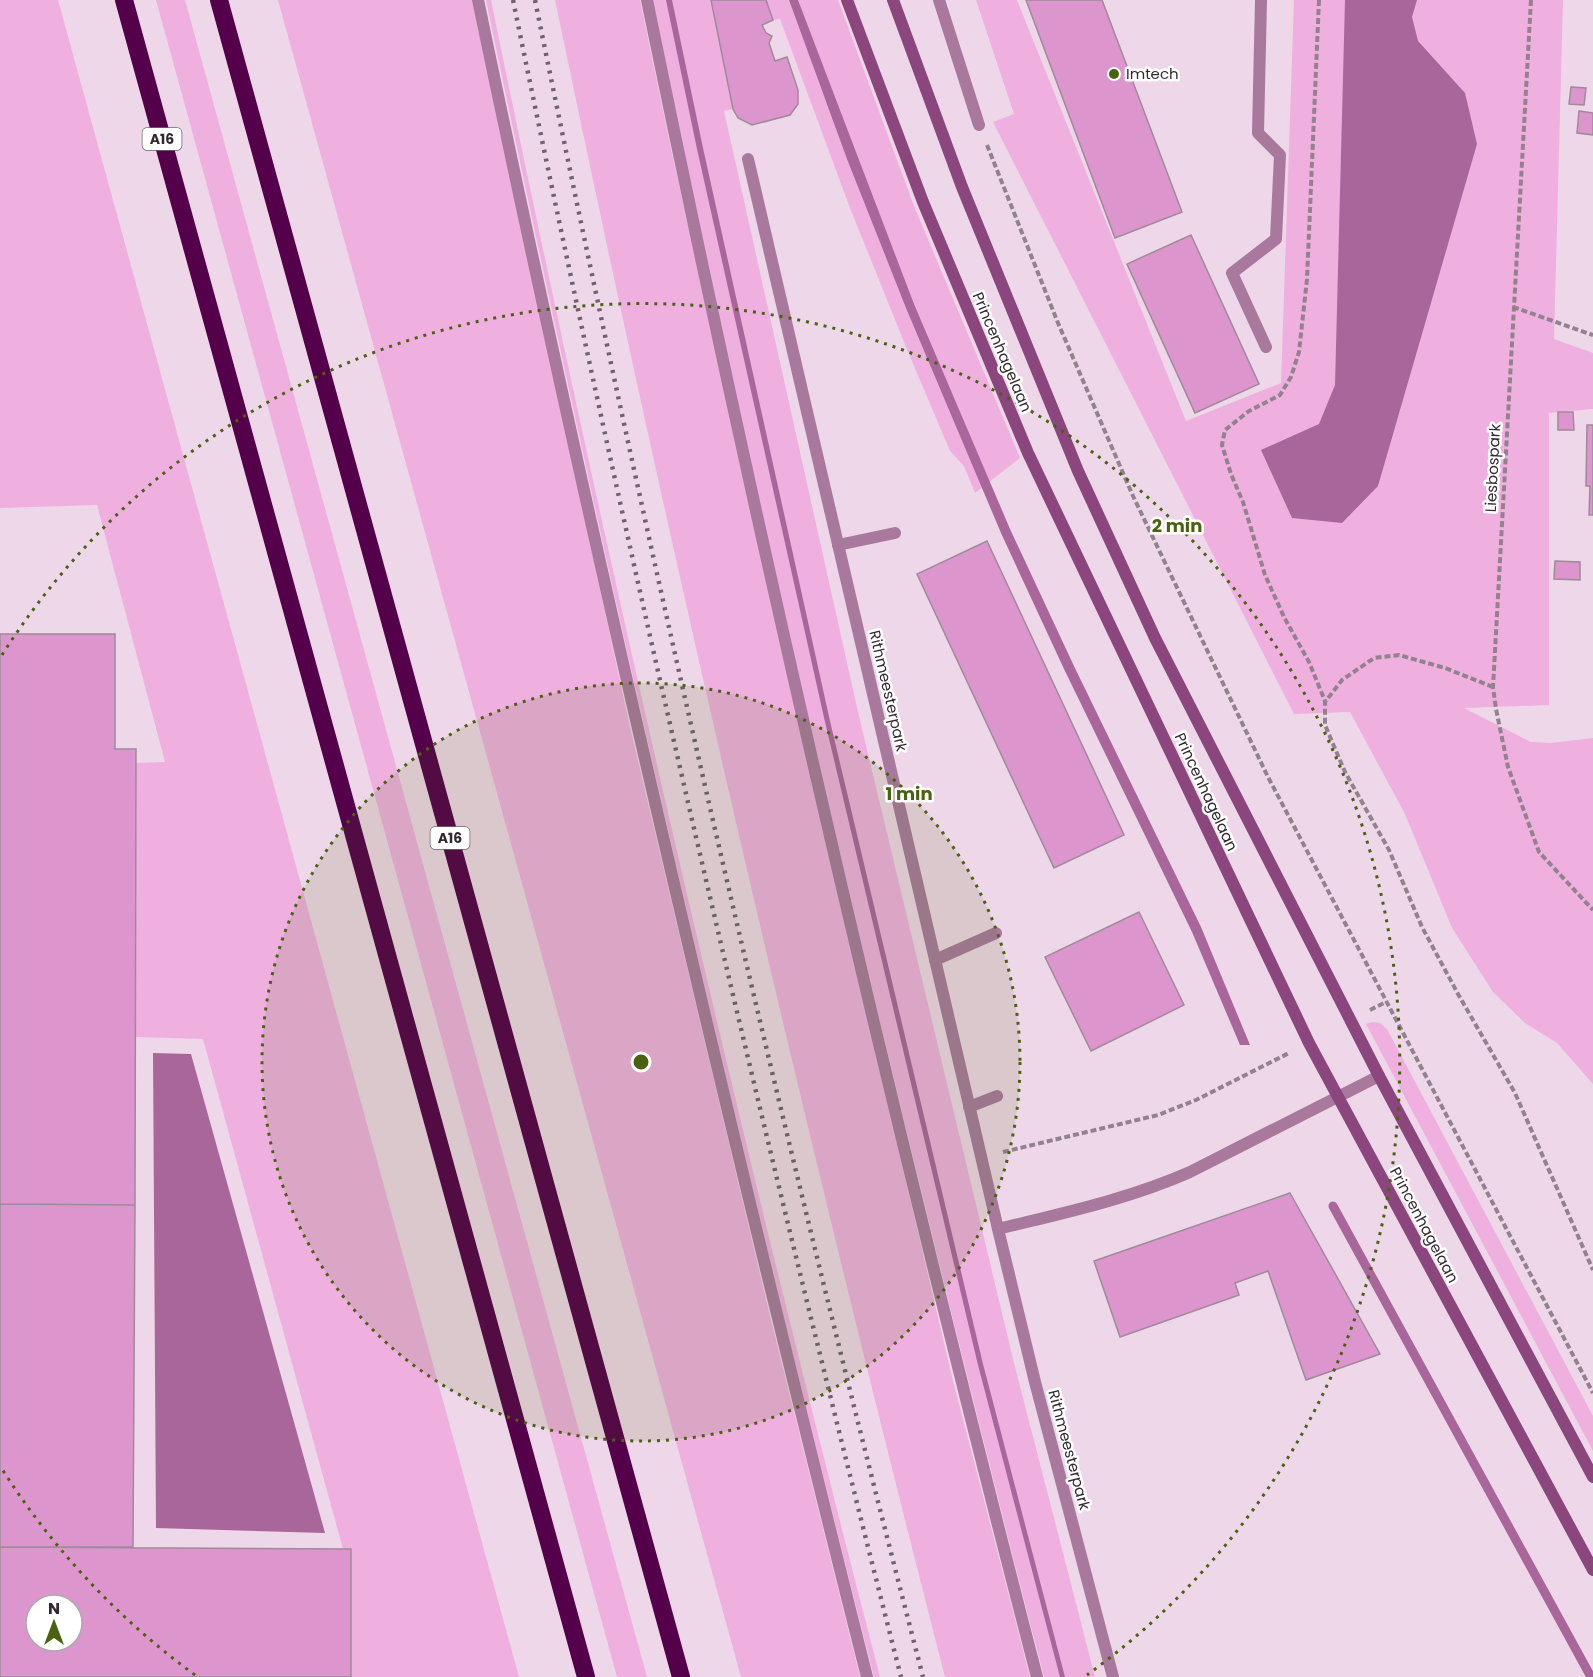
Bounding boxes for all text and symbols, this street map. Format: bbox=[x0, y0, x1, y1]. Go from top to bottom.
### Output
place label: Imtech bbox=[1126, 63, 1179, 84]
marker: Imtech bbox=[1107, 67, 1121, 81]
road number: A16 bbox=[142, 128, 182, 150]
street label: Princenhagelaan bbox=[968, 289, 1037, 415]
street label: Liesbospark bbox=[1480, 423, 1505, 513]
text: 2 min bbox=[1152, 513, 1202, 538]
street label: Rithmeesterpark bbox=[864, 628, 913, 754]
street label: Princenhagelaan bbox=[1170, 729, 1243, 854]
text: 1 min bbox=[885, 781, 933, 806]
road number: A16 bbox=[430, 827, 470, 849]
centre of rings bbox=[631, 1052, 651, 1072]
street label: Princenhagelaan bbox=[1385, 1163, 1464, 1286]
street label: Rithmeesterpark bbox=[1043, 1387, 1096, 1513]
north arrow bbox=[24, 1593, 84, 1653]
text: N bbox=[48, 1597, 60, 1620]

